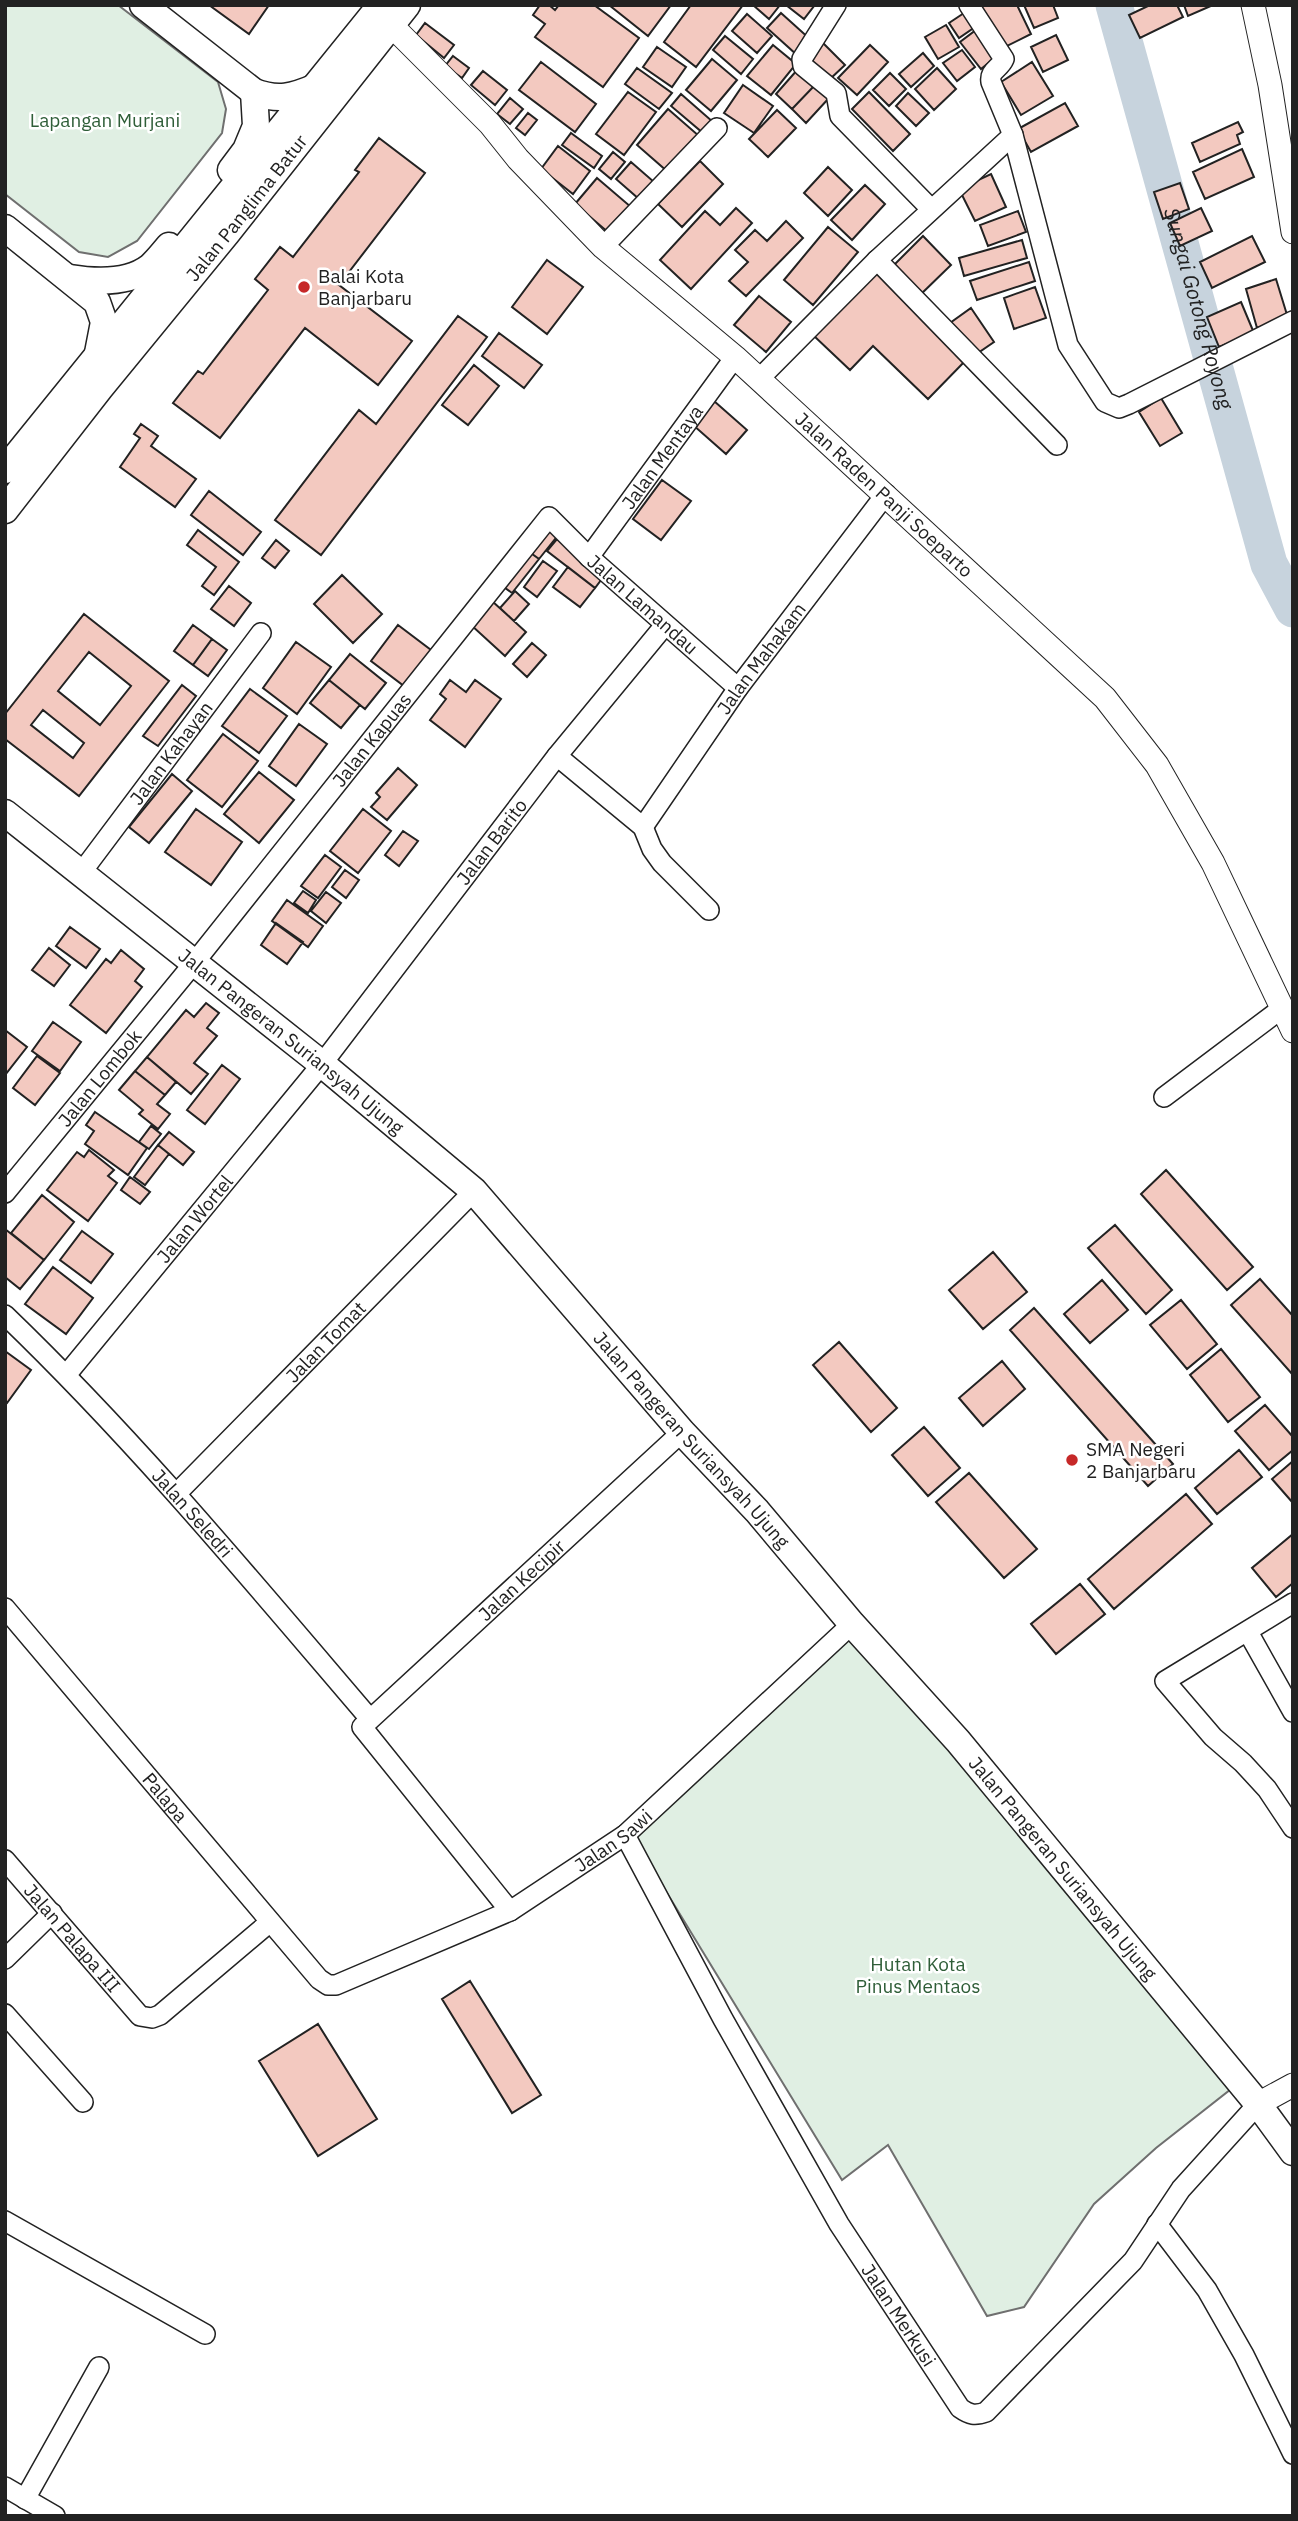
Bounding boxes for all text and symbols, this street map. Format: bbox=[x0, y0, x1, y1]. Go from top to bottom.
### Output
park label: Lapangan Murjani bbox=[30, 108, 180, 132]
street label: Jalan Panglima Batur bbox=[181, 129, 312, 286]
water label: Sungai Gotong Royong bbox=[1158, 204, 1241, 414]
place label: Balai Kota Banjarbaru bbox=[318, 264, 412, 310]
marker: Balai Kota Banjarbaru bbox=[296, 279, 312, 295]
street label: Jalan Mentaya bbox=[616, 400, 708, 514]
street label: Jalan Raden Panji Soeparto bbox=[790, 407, 978, 582]
street label: Jalan Lamandau bbox=[582, 549, 703, 659]
street label: Jalan Mahakam bbox=[712, 598, 811, 719]
street label: Jalan Kapuas bbox=[327, 688, 416, 792]
street label: Jalan Kahayan bbox=[124, 696, 218, 810]
street label: Jalan Barito bbox=[451, 794, 532, 890]
street label: Jalan Pangeran Suriansyah Ujung bbox=[174, 943, 409, 1139]
street label: Jalan Lombok bbox=[53, 1024, 147, 1131]
street label: Jalan Wortel bbox=[151, 1170, 238, 1268]
street label: Jalan Tomat bbox=[281, 1296, 371, 1387]
street label: Jalan Pangeran Suriansyah Ujung bbox=[589, 1326, 795, 1553]
place label: SMA Negeri 2 Banjarbaru bbox=[1086, 1437, 1196, 1483]
marker: SMA Negeri 2 Banjarbaru bbox=[1064, 1452, 1080, 1468]
street label: Jalan Seledri bbox=[147, 1464, 238, 1562]
street label: Jalan Kecipir bbox=[473, 1534, 570, 1626]
street label: Jalan Pangeran Suriansyah Ujung bbox=[964, 1751, 1162, 1985]
street label: Palapa bbox=[137, 1767, 193, 1827]
street label: Jalan Sawi bbox=[570, 1804, 657, 1877]
street label: Jalan Palapa III bbox=[19, 1879, 126, 1997]
park label: Hutan Kota Pinus Mentaos bbox=[856, 1952, 980, 1998]
street label: Jalan Merkusi bbox=[856, 2259, 941, 2371]

